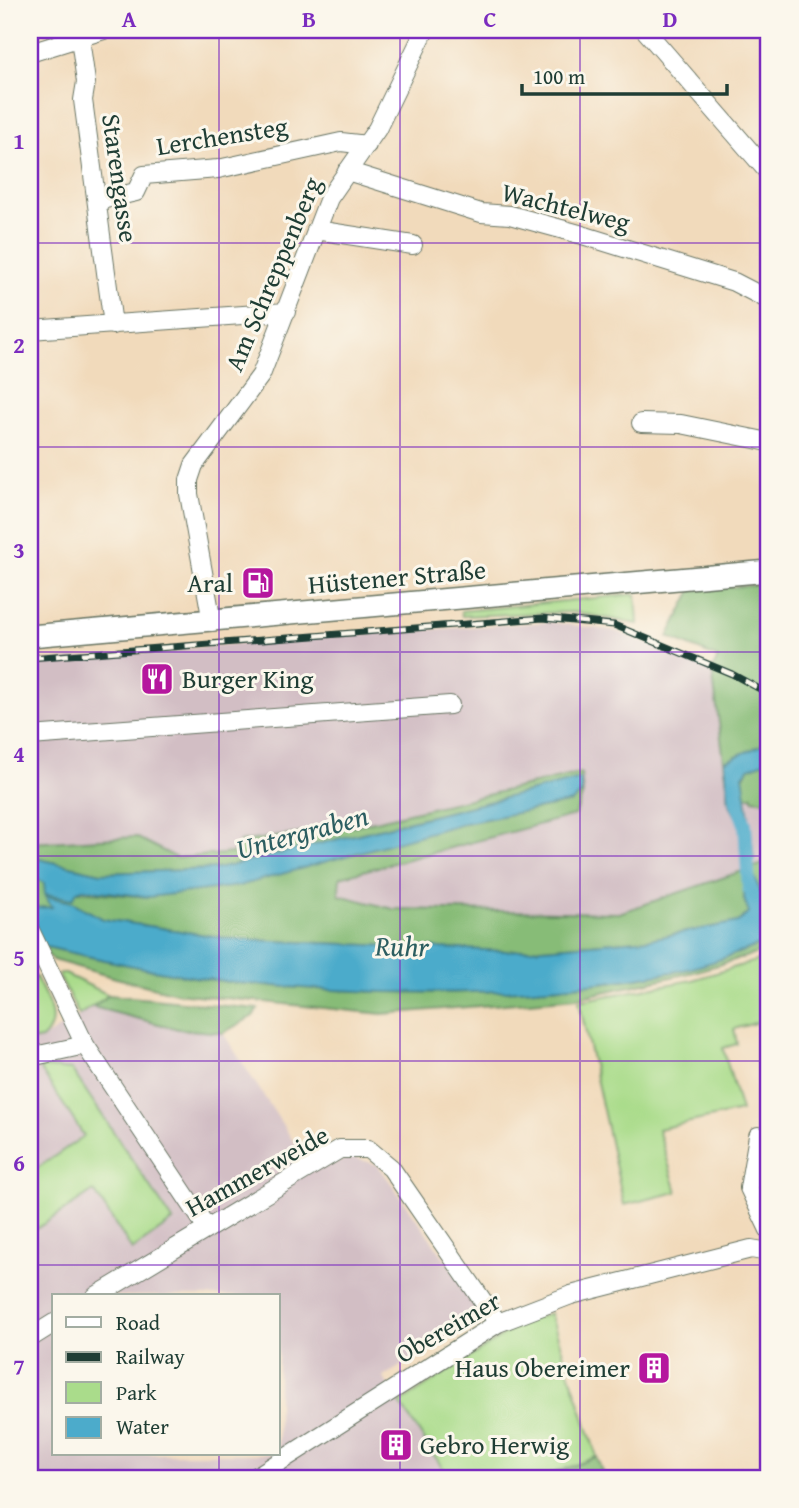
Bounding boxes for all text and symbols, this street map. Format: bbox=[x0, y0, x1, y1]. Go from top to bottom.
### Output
text: A bbox=[122, 2, 137, 35]
text: B bbox=[302, 2, 316, 35]
text: C bbox=[483, 2, 497, 35]
text: D bbox=[663, 2, 678, 35]
scale bar bbox=[522, 52, 727, 96]
text: 100 m bbox=[533, 61, 585, 92]
street label: Lerchensteg bbox=[153, 106, 290, 165]
street label: Starengasse bbox=[92, 111, 149, 245]
text: 1 bbox=[13, 124, 25, 157]
street label: Am Schreppenberg bbox=[214, 170, 331, 377]
street label: Wachtelweg bbox=[498, 172, 634, 241]
text: 2 bbox=[13, 328, 25, 361]
text: 3 bbox=[13, 533, 25, 566]
street label: Hüstener Straße bbox=[306, 549, 487, 604]
place label: Aral bbox=[187, 563, 233, 602]
fuel station icon: Aral bbox=[239, 564, 277, 602]
place label: Burger King bbox=[182, 659, 313, 698]
restaurant icon: Burger King bbox=[138, 660, 176, 698]
text: 4 bbox=[13, 737, 25, 770]
water label: Untergraben bbox=[231, 794, 372, 869]
water label: Ruhr bbox=[374, 925, 431, 966]
text: 5 bbox=[13, 941, 25, 974]
street label: Hammerweide bbox=[178, 1115, 336, 1226]
text: 6 bbox=[13, 1146, 25, 1179]
street label: Obereimer bbox=[388, 1281, 508, 1372]
legend bbox=[52, 1294, 280, 1456]
text: Road bbox=[116, 1307, 161, 1338]
text: Railway bbox=[116, 1341, 185, 1372]
place label: Haus Obereimer bbox=[455, 1348, 630, 1387]
building icon: Haus Obereimer bbox=[635, 1349, 673, 1387]
text: 7 bbox=[13, 1350, 25, 1383]
text: Park bbox=[116, 1377, 157, 1408]
text: Water bbox=[116, 1411, 169, 1442]
place label: Gebro Herwig bbox=[420, 1425, 569, 1464]
building icon: Gebro Herwig bbox=[377, 1426, 415, 1464]

